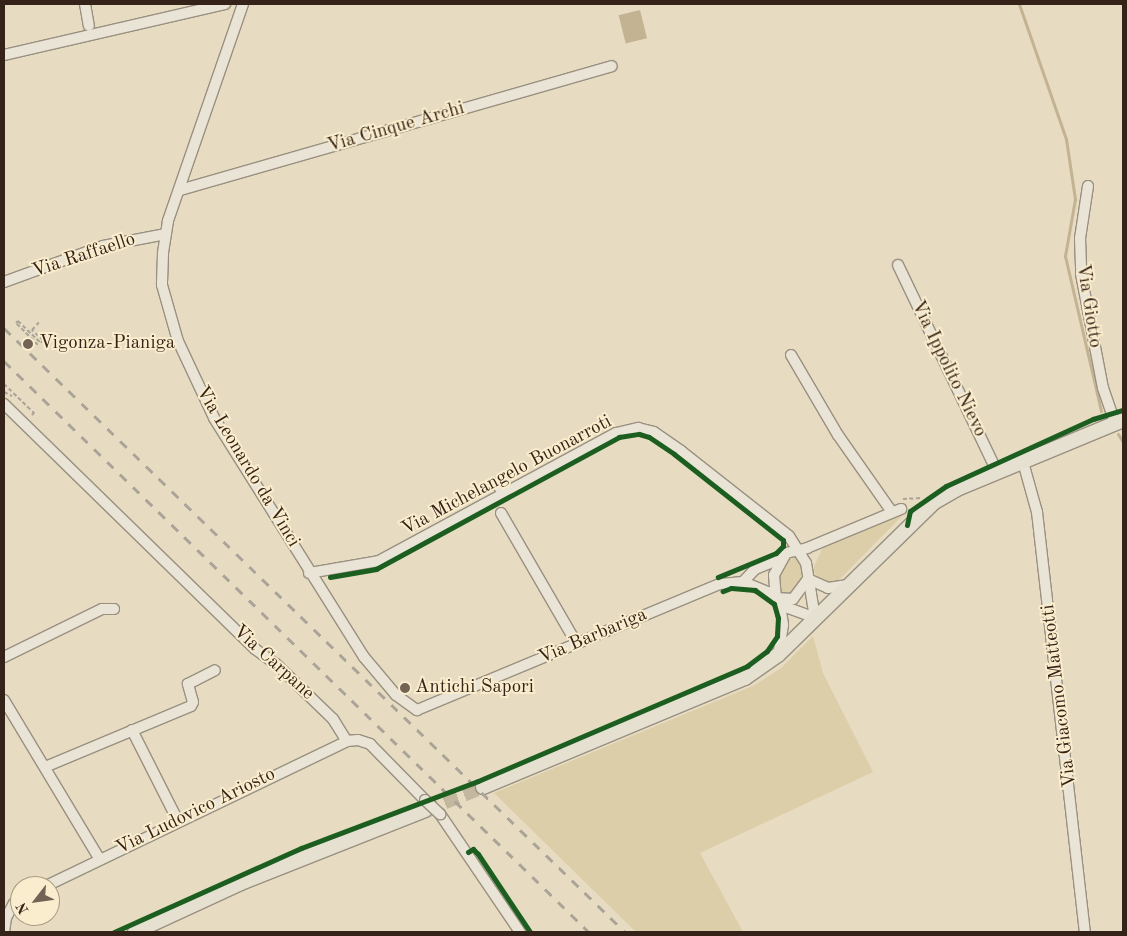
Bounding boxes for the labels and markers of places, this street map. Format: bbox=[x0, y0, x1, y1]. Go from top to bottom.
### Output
place label: Vigonza-Pianiga bbox=[39, 333, 175, 355]
marker: Vigonza-Pianiga bbox=[21, 337, 35, 351]
place label: Antichi Sapori bbox=[415, 677, 534, 699]
marker: Antichi Sapori bbox=[399, 682, 411, 694]

